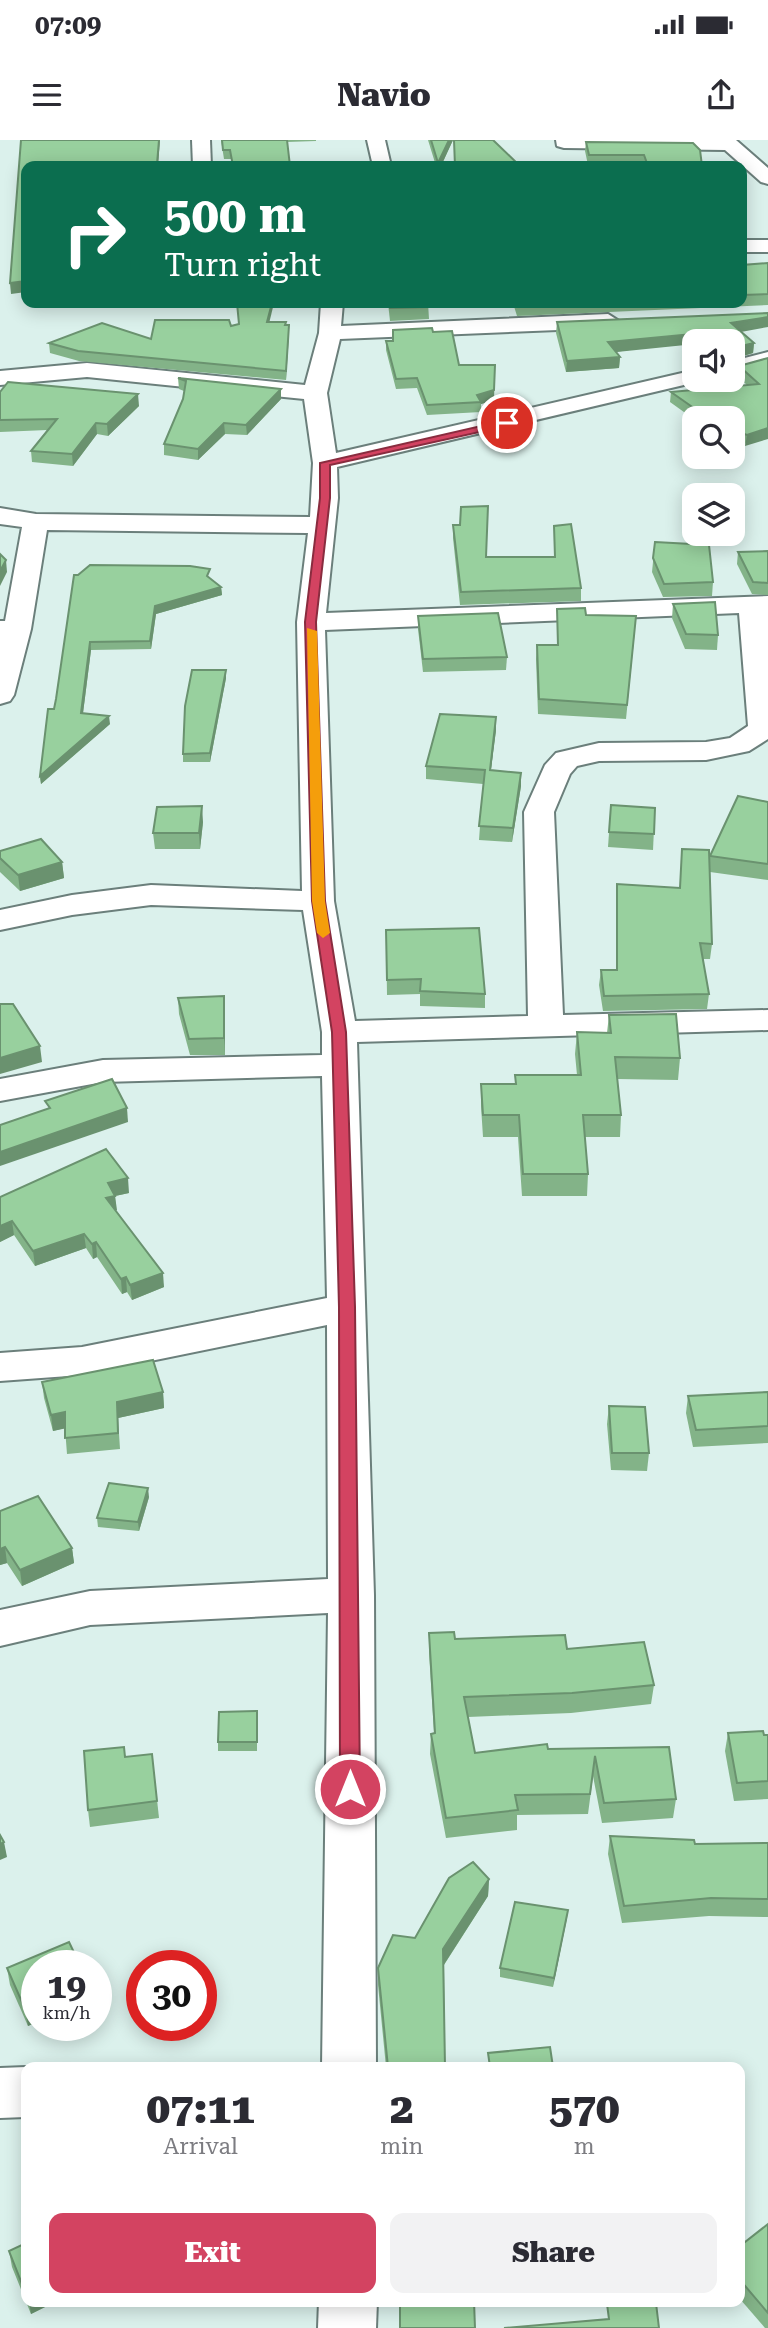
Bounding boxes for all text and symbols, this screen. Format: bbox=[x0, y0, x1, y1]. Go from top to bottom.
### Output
text: 07:09 bbox=[35, 10, 101, 40]
icon: menu bbox=[28, 76, 66, 114]
text: Navio bbox=[337, 76, 431, 114]
icon: share bbox=[702, 76, 740, 114]
text: 500 m bbox=[164, 187, 306, 244]
icon: right bbox=[49, 189, 140, 280]
text: Turn right bbox=[164, 246, 321, 284]
map controls bbox=[682, 329, 745, 546]
button: sound bbox=[682, 329, 745, 392]
pin bbox=[477, 393, 537, 453]
icon: arrive bbox=[488, 404, 526, 442]
button: search bbox=[682, 406, 745, 469]
button: layers bbox=[682, 483, 745, 546]
position arrow bbox=[313, 1752, 387, 1826]
speed limit sign: 30 bbox=[126, 1950, 217, 2041]
text: 19 bbox=[47, 1966, 86, 2007]
text: km/h bbox=[42, 2002, 91, 2023]
text: 07:11 bbox=[147, 2084, 255, 2133]
text: 2 bbox=[390, 2084, 414, 2133]
text: 570 bbox=[549, 2084, 619, 2133]
text: Arrival bbox=[163, 2133, 238, 2160]
text: min bbox=[380, 2133, 423, 2160]
text: m bbox=[574, 2133, 595, 2160]
button: Exit bbox=[49, 2213, 376, 2293]
button: Share bbox=[390, 2213, 717, 2293]

